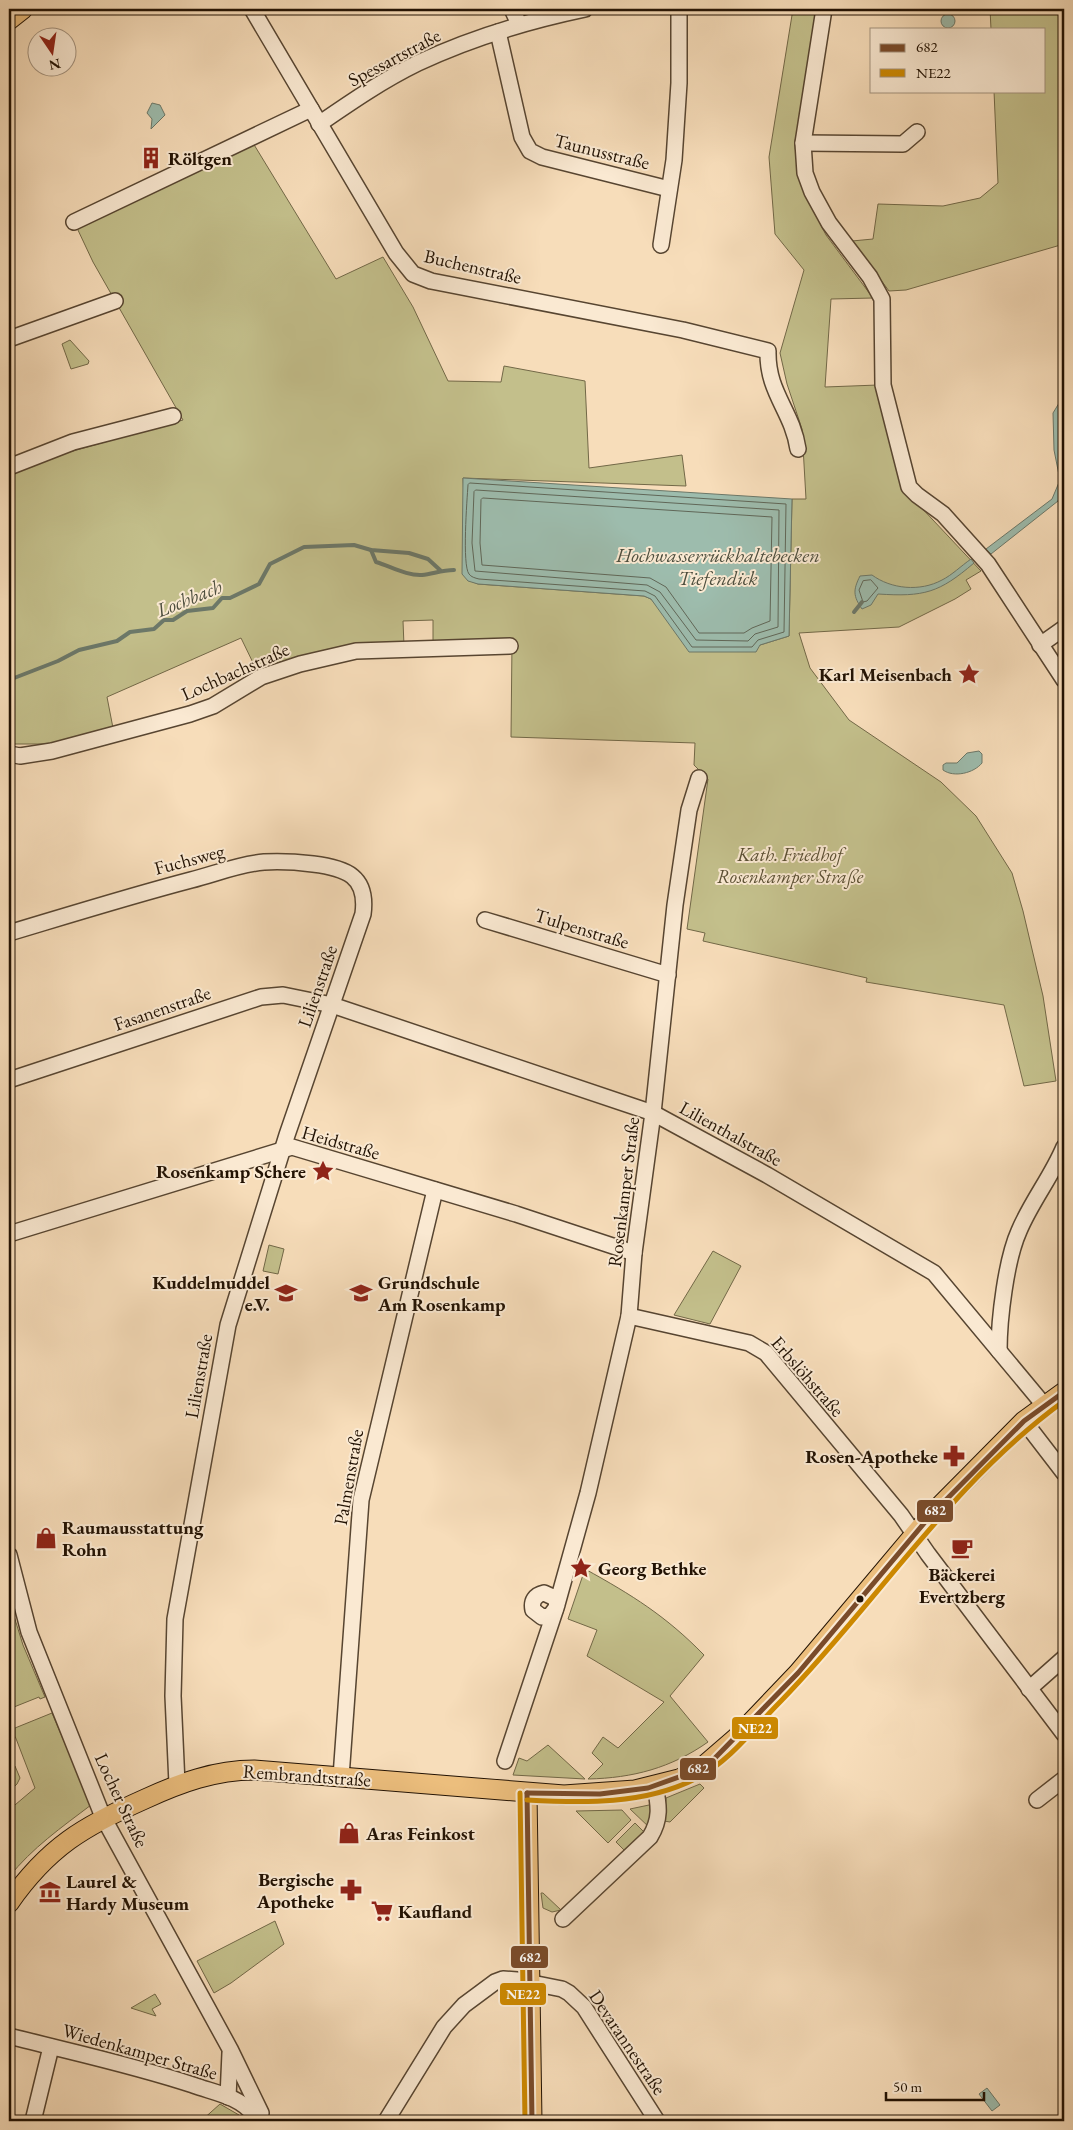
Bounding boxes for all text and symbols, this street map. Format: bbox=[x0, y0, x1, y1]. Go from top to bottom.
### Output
street label: Spessartstraße bbox=[344, 23, 445, 92]
north arrow bbox=[28, 28, 78, 78]
legend bbox=[870, 28, 1046, 92]
text: 682 bbox=[916, 37, 938, 56]
text: N bbox=[47, 55, 62, 75]
text: NE22 bbox=[916, 63, 952, 82]
street label: Taunusstraße bbox=[552, 128, 652, 175]
building icon: Röltgen bbox=[138, 145, 164, 171]
place label: Röltgen bbox=[168, 146, 232, 171]
street label: Buchenstraße bbox=[422, 243, 524, 290]
water label: Hochwasserrückhaltebecken Tiefendick bbox=[615, 542, 820, 591]
water label: Lochbach bbox=[151, 573, 226, 623]
street label: Lochbachstraße bbox=[177, 637, 293, 706]
place icon: Karl Meisenbach bbox=[956, 661, 982, 687]
place label: Karl Meisenbach bbox=[819, 662, 952, 687]
street label: Fuchsweg bbox=[151, 838, 228, 881]
park label: Kath. Friedhof Rosenkamper Straße bbox=[717, 842, 864, 889]
street label: Tulpenstraße bbox=[532, 902, 632, 955]
street label: Lilienstraße bbox=[292, 942, 343, 1031]
street label: Fasanenstraße bbox=[110, 980, 214, 1037]
street label: Lilienthalstraße bbox=[675, 1095, 786, 1172]
street label: Rosenkamper Straße bbox=[602, 1116, 645, 1268]
street label: Heidstraße bbox=[299, 1119, 383, 1166]
place icon: Rosenkamp Schere bbox=[310, 1158, 336, 1184]
place label: Rosenkamp Schere bbox=[156, 1159, 306, 1184]
place label: Kuddelmuddel e.V. bbox=[152, 1270, 271, 1317]
place label: Grundschule Am Rosenkamp bbox=[377, 1270, 506, 1317]
school or university icon: Kuddelmuddel e.V. bbox=[273, 1280, 299, 1306]
school or university icon: Grundschule Am Rosenkamp bbox=[348, 1280, 374, 1306]
street label: Erbslöhstraße bbox=[766, 1331, 850, 1422]
street label: Lilienstraße bbox=[179, 1332, 218, 1420]
street label: Palmenstraße bbox=[328, 1427, 369, 1527]
pharmacy icon: Rosen-Apotheke bbox=[941, 1443, 967, 1469]
place label: Rosen-Apotheke bbox=[805, 1444, 938, 1469]
line badge: 682 bbox=[916, 1499, 954, 1523]
text: 682 bbox=[924, 1501, 947, 1519]
place label: Raumausstattung Rohn bbox=[62, 1515, 204, 1562]
shop icon: Raumausstattung Rohn bbox=[33, 1525, 59, 1551]
cafe icon: Bäckerei Evertzberg bbox=[949, 1535, 975, 1561]
place icon: Georg Bethke bbox=[568, 1555, 594, 1581]
place label: Georg Bethke bbox=[598, 1556, 707, 1581]
place label: Bäckerei Evertzberg bbox=[919, 1562, 1006, 1609]
unlabelled marker bbox=[855, 1594, 865, 1604]
line badge: NE22 bbox=[731, 1716, 779, 1740]
text: NE22 bbox=[738, 1719, 773, 1737]
street label: Locher Straße bbox=[89, 1749, 154, 1851]
line badge: 682 bbox=[679, 1757, 717, 1781]
street label: Rembrandtstraße bbox=[242, 1759, 372, 1792]
text: 682 bbox=[687, 1759, 710, 1777]
shop icon: Aras Feinkost bbox=[336, 1820, 362, 1846]
place label: Aras Feinkost bbox=[365, 1821, 475, 1846]
place label: Bergische Apotheke bbox=[256, 1867, 334, 1914]
place label: Laurel & Hardy Museum bbox=[66, 1869, 190, 1916]
pharmacy icon: Bergische Apotheke bbox=[338, 1877, 364, 1903]
museum icon: Laurel & Hardy Museum bbox=[37, 1879, 63, 1905]
supermarket icon: Kaufland bbox=[369, 1898, 395, 1924]
place label: Kaufland bbox=[398, 1899, 473, 1924]
line badge: 682 bbox=[510, 1945, 549, 1969]
text: 682 bbox=[519, 1948, 542, 1966]
line badge: NE22 bbox=[499, 1982, 547, 2006]
text: NE22 bbox=[506, 1985, 541, 2003]
street label: Devarannestraße bbox=[583, 1985, 672, 2100]
street label: Wiedenkamper Straße bbox=[59, 2017, 220, 2086]
scale bar bbox=[886, 2070, 983, 2102]
text: 50 m bbox=[893, 2077, 922, 2096]

